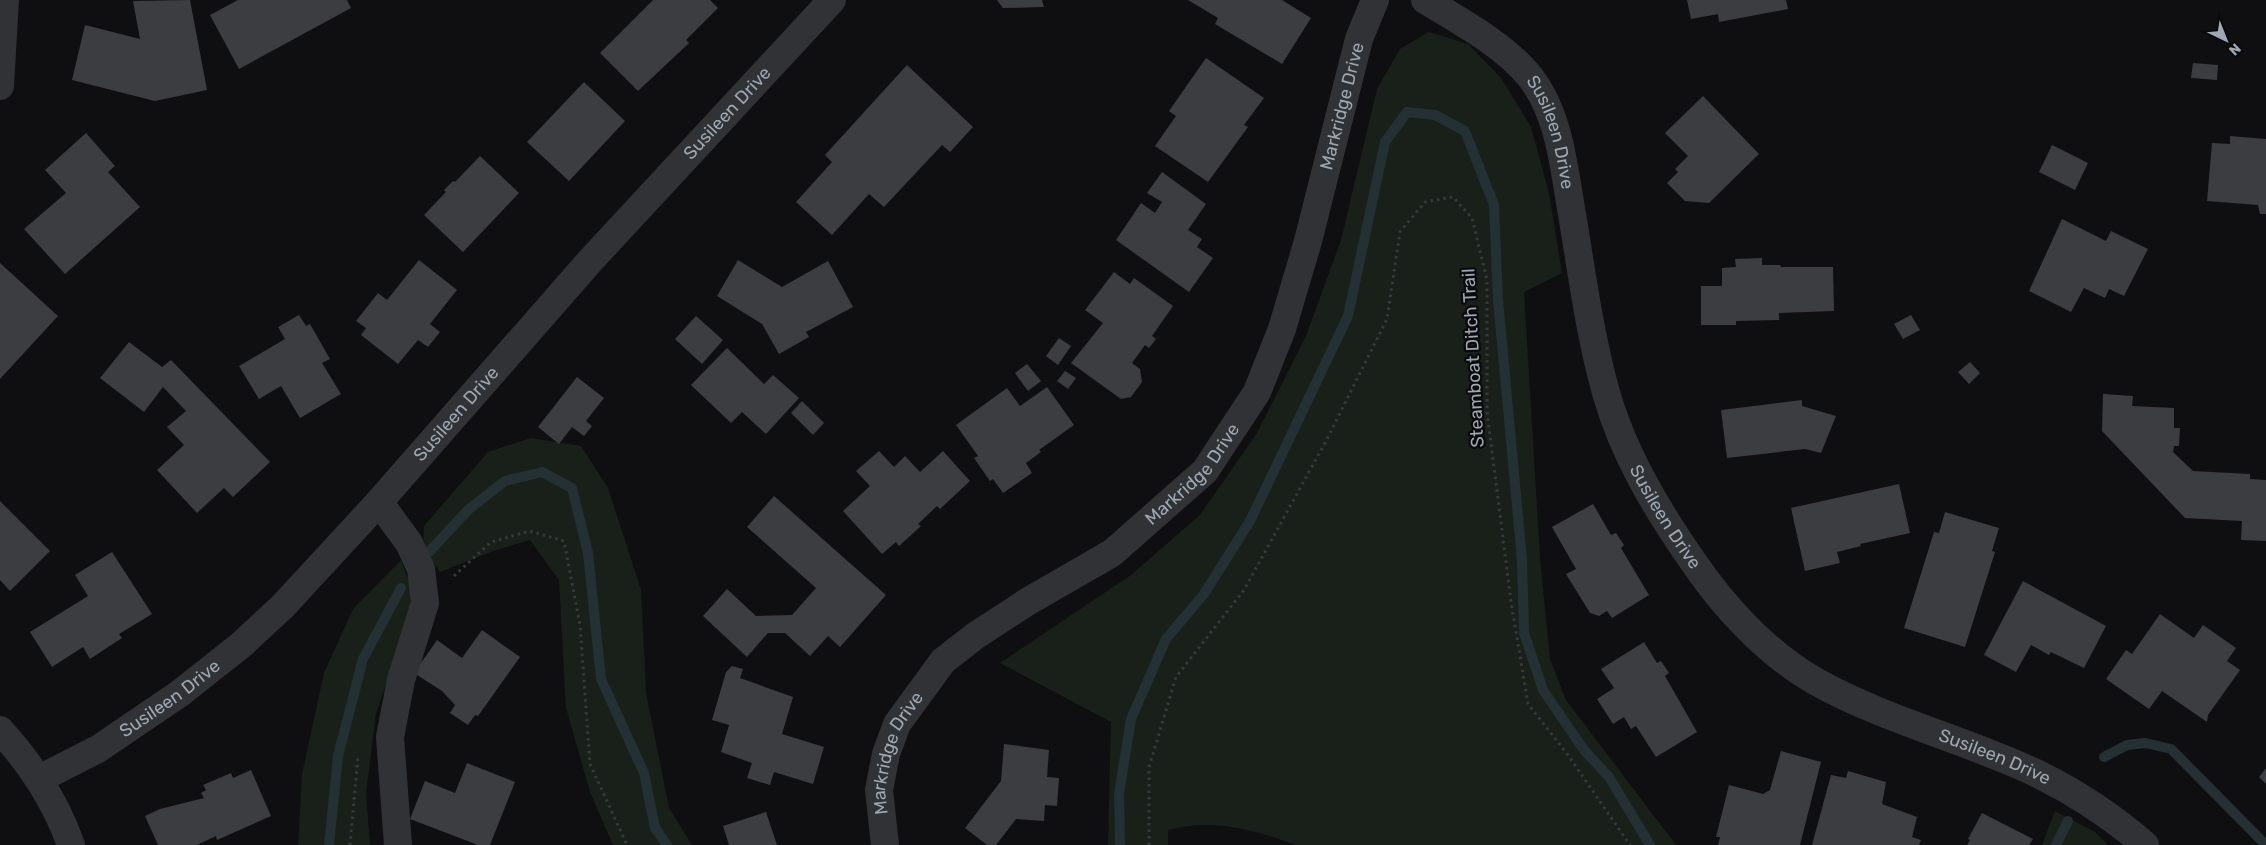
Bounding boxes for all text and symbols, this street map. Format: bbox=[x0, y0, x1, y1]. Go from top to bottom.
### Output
north arrow bbox=[2201, 15, 2251, 65]
text: N bbox=[2225, 39, 2244, 59]
street label: Markridge Drive bbox=[1315, 40, 1369, 172]
street label: Susileen Drive bbox=[679, 62, 776, 164]
street label: Susileen Drive bbox=[1522, 71, 1579, 191]
street label: Steamboat Ditch Trail bbox=[1457, 268, 1489, 448]
street label: Susileen Drive bbox=[409, 362, 504, 466]
street label: Markridge Drive bbox=[1141, 419, 1244, 530]
street label: Susileen Drive bbox=[1625, 461, 1706, 573]
street label: Susileen Drive bbox=[115, 655, 225, 742]
street label: Markridge Drive bbox=[868, 687, 928, 816]
street label: Susileen Drive bbox=[1936, 724, 2054, 790]

